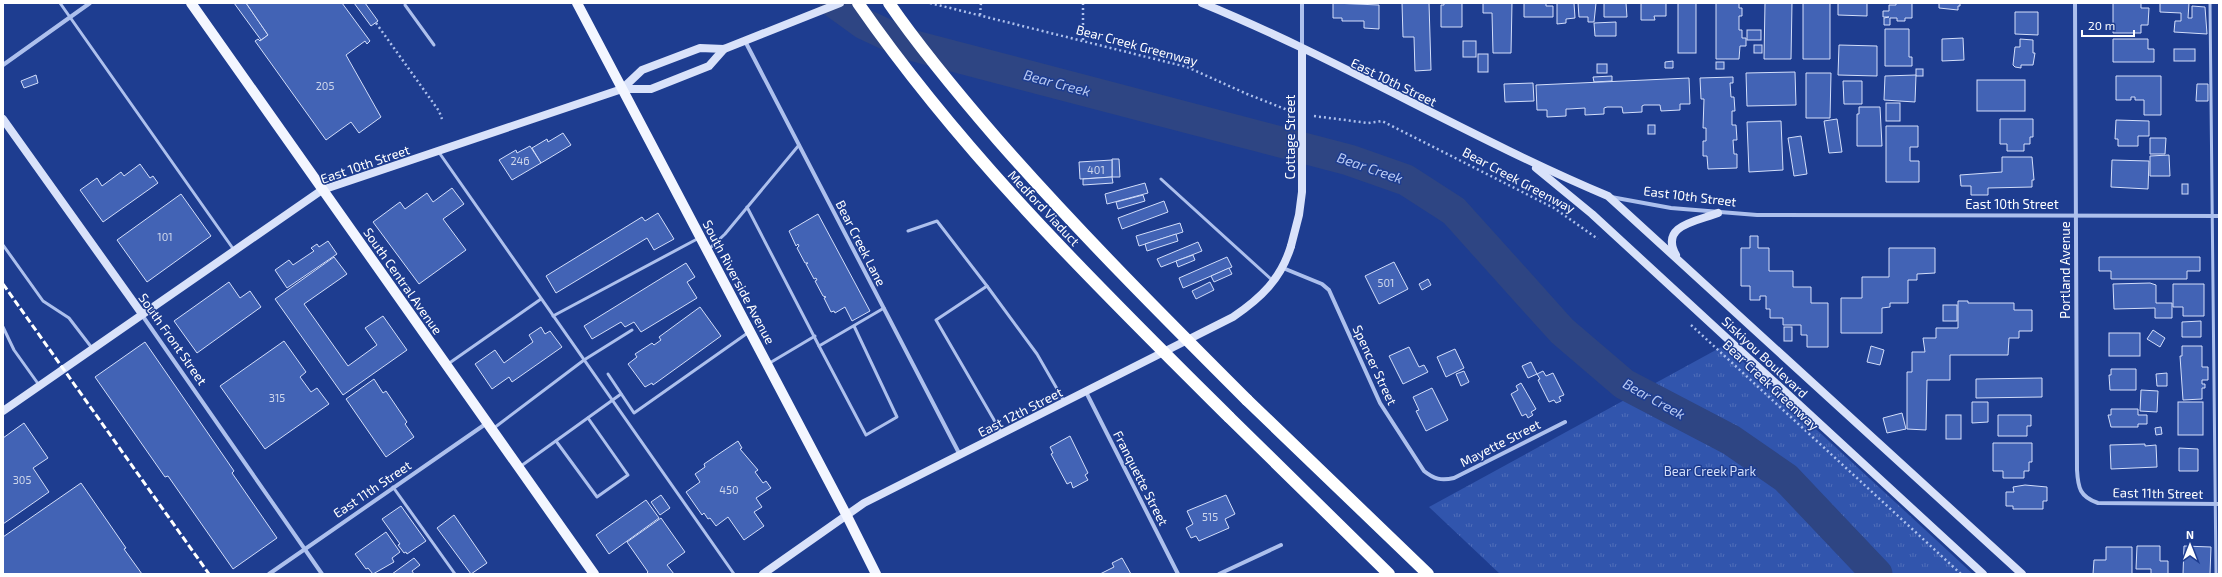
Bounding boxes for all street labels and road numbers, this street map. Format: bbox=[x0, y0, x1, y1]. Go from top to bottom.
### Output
street label: Bear Creek Greenway bbox=[1074, 21, 1200, 69]
street label: East 10th Street bbox=[1349, 54, 1440, 110]
street label: Cottage Street bbox=[1282, 94, 1298, 180]
street label: East 10th Street bbox=[318, 141, 412, 187]
street label: Bear Creek Greenway bbox=[1460, 144, 1578, 217]
street label: Medford Viaduct bbox=[1005, 167, 1083, 249]
street label: East 10th Street bbox=[1643, 182, 1737, 210]
street label: East 10th Street bbox=[1965, 196, 2059, 212]
street label: Bear Creek Lane bbox=[832, 197, 890, 289]
street label: South Riverside Avenue bbox=[700, 217, 779, 347]
street label: Portland Avenue bbox=[2057, 221, 2073, 319]
street label: South Central Avenue bbox=[360, 225, 446, 337]
street label: South Front Street bbox=[135, 290, 211, 388]
street label: Siskiyou Boulevard bbox=[1719, 313, 1811, 401]
street label: Spencer Street bbox=[1349, 322, 1401, 408]
street label: Bear Creek Greenway bbox=[1720, 336, 1822, 434]
street label: East 12th Street bbox=[975, 384, 1065, 440]
street label: Mayette Street bbox=[1457, 416, 1543, 470]
street label: Franquette Street bbox=[1110, 428, 1172, 528]
street label: East 11th Street bbox=[330, 457, 414, 521]
street label: East 11th Street bbox=[2112, 484, 2204, 502]

